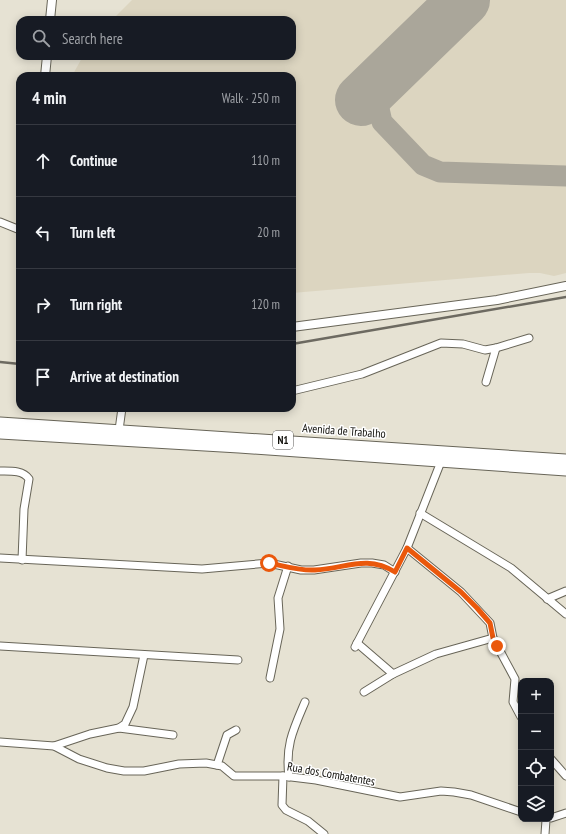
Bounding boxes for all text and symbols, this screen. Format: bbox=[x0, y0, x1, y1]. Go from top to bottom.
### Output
search box bbox=[16, 16, 296, 60]
icon: search bbox=[30, 27, 52, 49]
text: Search here bbox=[62, 29, 123, 48]
text: 4 min bbox=[32, 87, 66, 109]
text: Walk · 250 m bbox=[222, 90, 280, 107]
icon: ahead bbox=[32, 150, 54, 172]
text: Continue bbox=[70, 151, 117, 170]
text: 110 m bbox=[251, 152, 280, 169]
icon: left bbox=[32, 222, 54, 244]
text: Turn left bbox=[70, 223, 115, 242]
text: 20 m bbox=[257, 224, 280, 241]
icon: right bbox=[32, 294, 54, 316]
text: Turn right bbox=[70, 295, 122, 314]
text: 120 m bbox=[251, 296, 280, 313]
icon: arrive bbox=[32, 366, 54, 388]
text: Arrive at destination bbox=[70, 367, 179, 386]
street label: Avenida de Trabalho bbox=[302, 420, 386, 441]
road number: N1 bbox=[273, 431, 293, 449]
route start bbox=[260, 554, 278, 572]
route end bbox=[488, 637, 506, 655]
map controls bbox=[518, 678, 554, 822]
button: + bbox=[518, 678, 554, 714]
button: − bbox=[518, 714, 554, 750]
button: locate bbox=[518, 750, 554, 786]
street label: Rua dos Combatentes bbox=[286, 758, 376, 789]
button: layers bbox=[518, 786, 554, 822]

